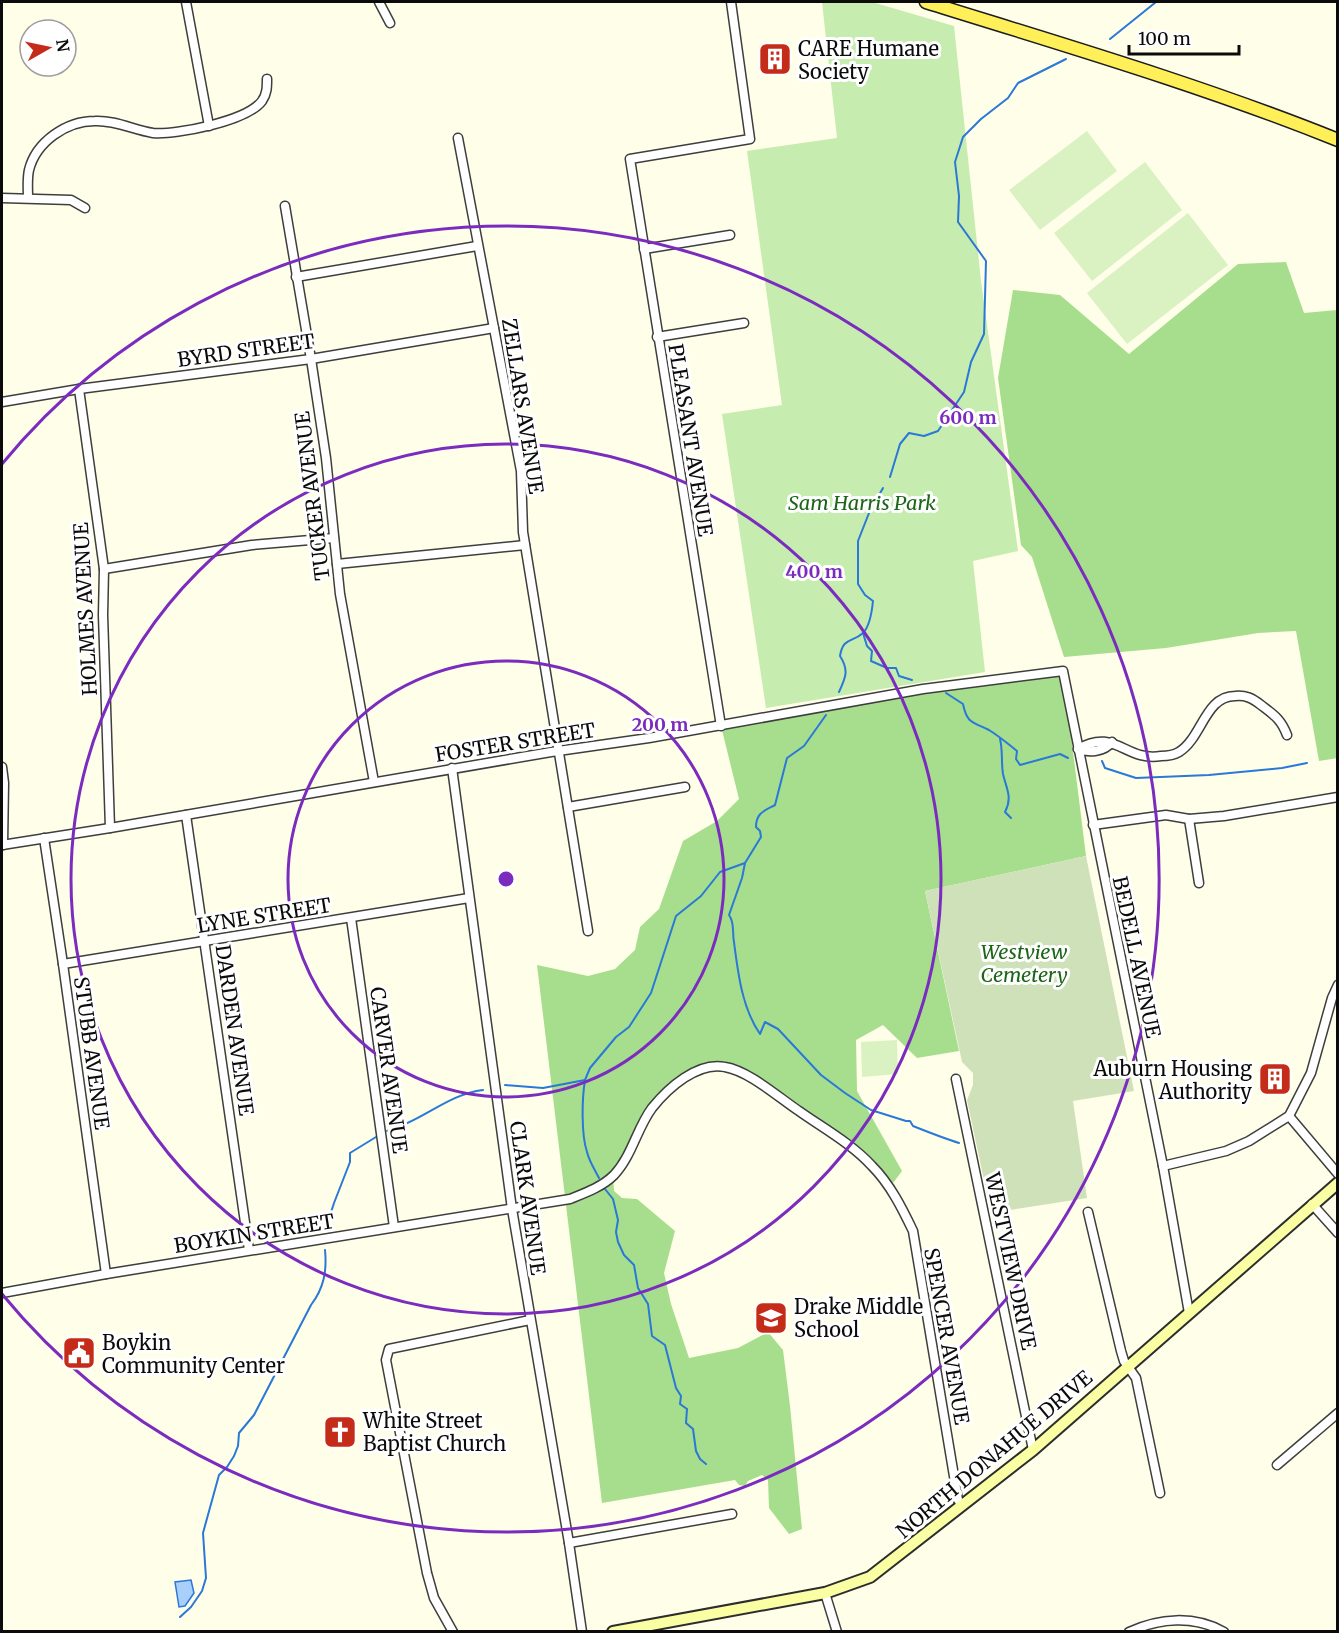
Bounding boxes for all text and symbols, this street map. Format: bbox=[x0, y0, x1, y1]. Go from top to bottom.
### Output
north arrow bbox=[18, 18, 78, 78]
scale bar bbox=[1129, 18, 1238, 56]
text: 100 m bbox=[1138, 27, 1191, 50]
place label: CARE Humane Society bbox=[798, 36, 939, 84]
text: N bbox=[52, 38, 74, 54]
building icon: CARE Humane Society bbox=[757, 41, 793, 77]
street label: ZELLARS AVENUE bbox=[497, 316, 549, 496]
street label: BYRD STREET bbox=[176, 328, 316, 372]
street label: PLEASANT AVENUE bbox=[663, 342, 719, 538]
text: 600 m bbox=[939, 406, 997, 429]
street label: TUCKER AVENUE bbox=[289, 410, 335, 582]
park label: Sam Harris Park bbox=[788, 490, 936, 515]
street label: HOLMES AVENUE bbox=[68, 521, 102, 696]
text: 400 m bbox=[785, 560, 843, 583]
text: 200 m bbox=[632, 713, 688, 736]
street label: FOSTER STREET bbox=[433, 717, 597, 767]
centre of rings bbox=[496, 869, 516, 889]
street label: BEDELL AVENUE bbox=[1108, 874, 1166, 1040]
street label: LYNE STREET bbox=[195, 892, 333, 938]
park label: Westview Cemetery bbox=[980, 939, 1068, 987]
street label: DARDEN AVENUE bbox=[211, 943, 259, 1117]
street label: STUBB AVENUE bbox=[69, 975, 115, 1131]
street label: CARVER AVENUE bbox=[365, 985, 413, 1155]
place label: Auburn Housing Authority bbox=[1093, 1056, 1252, 1104]
building icon: Auburn Housing Authority bbox=[1257, 1061, 1293, 1097]
street label: CLARK AVENUE bbox=[505, 1120, 551, 1277]
street label: WESTVIEW DRIVE bbox=[980, 1169, 1042, 1352]
street label: BOYKIN STREET bbox=[172, 1208, 336, 1258]
street label: SPENCER AVENUE bbox=[919, 1246, 975, 1427]
place label: Drake Middle School bbox=[794, 1294, 923, 1342]
school or university icon: Drake Middle School bbox=[753, 1300, 789, 1336]
place label: Boykin Community Center bbox=[102, 1330, 285, 1378]
public building icon: Boykin Community Center bbox=[61, 1335, 97, 1371]
street label: NORTH DONAHUE DRIVE bbox=[891, 1365, 1097, 1543]
place label: White Street Baptist Church bbox=[362, 1408, 506, 1456]
church icon: White Street Baptist Church bbox=[322, 1414, 358, 1450]

